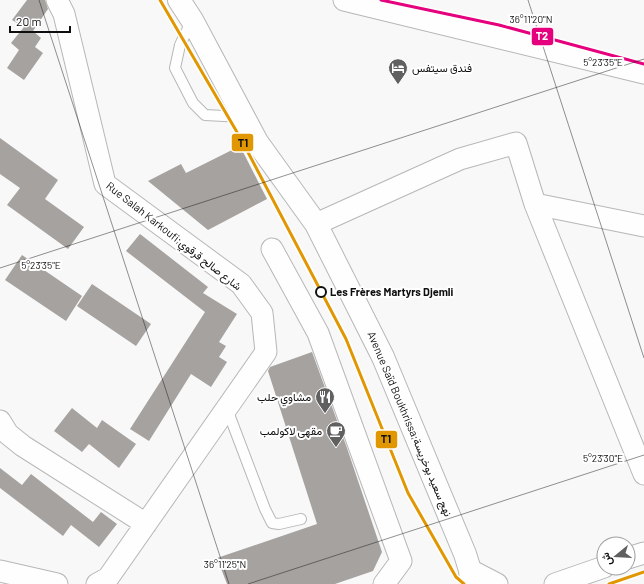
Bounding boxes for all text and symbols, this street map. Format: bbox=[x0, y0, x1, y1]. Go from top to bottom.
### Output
scale bar bbox=[10, 8, 70, 34]
text: 36°11'20"N bbox=[510, 13, 552, 25]
text: 20 m bbox=[16, 14, 42, 28]
line badge: T2 bbox=[531, 27, 554, 46]
text: T2 bbox=[536, 29, 548, 42]
text: 5°23'35"E bbox=[583, 56, 623, 68]
hotel icon: فندق سيتفس bbox=[387, 57, 409, 85]
place label: فندق سيتفس bbox=[412, 61, 472, 75]
line badge: T1 bbox=[231, 133, 254, 152]
text: T1 bbox=[238, 136, 248, 149]
street label: Rue Salah Karkoufi;شارع صالح قرقوي bbox=[102, 179, 245, 296]
text: 5°23'35"E bbox=[21, 259, 61, 271]
place label: Les Frères Martyrs Djemli bbox=[330, 285, 454, 298]
marker: Les Frères Martyrs Djemli bbox=[315, 286, 327, 298]
street label: Avenue Saïd Boukhrissa;نهج سعيد بوخريسة bbox=[364, 329, 455, 519]
restaurant icon: مشاوي حلب bbox=[314, 386, 336, 414]
place label: مشاوي حلب bbox=[257, 390, 311, 407]
cafe icon: مقهى لاكولمب bbox=[325, 420, 347, 448]
place label: مقهى لاكولمب bbox=[260, 424, 322, 438]
line badge: T1 bbox=[375, 430, 398, 449]
text: T1 bbox=[381, 432, 391, 445]
text: 5°23'30"E bbox=[583, 452, 623, 464]
north arrow bbox=[596, 536, 636, 576]
text: ش bbox=[598, 551, 615, 568]
text: 36°11'25"N bbox=[204, 558, 246, 570]

